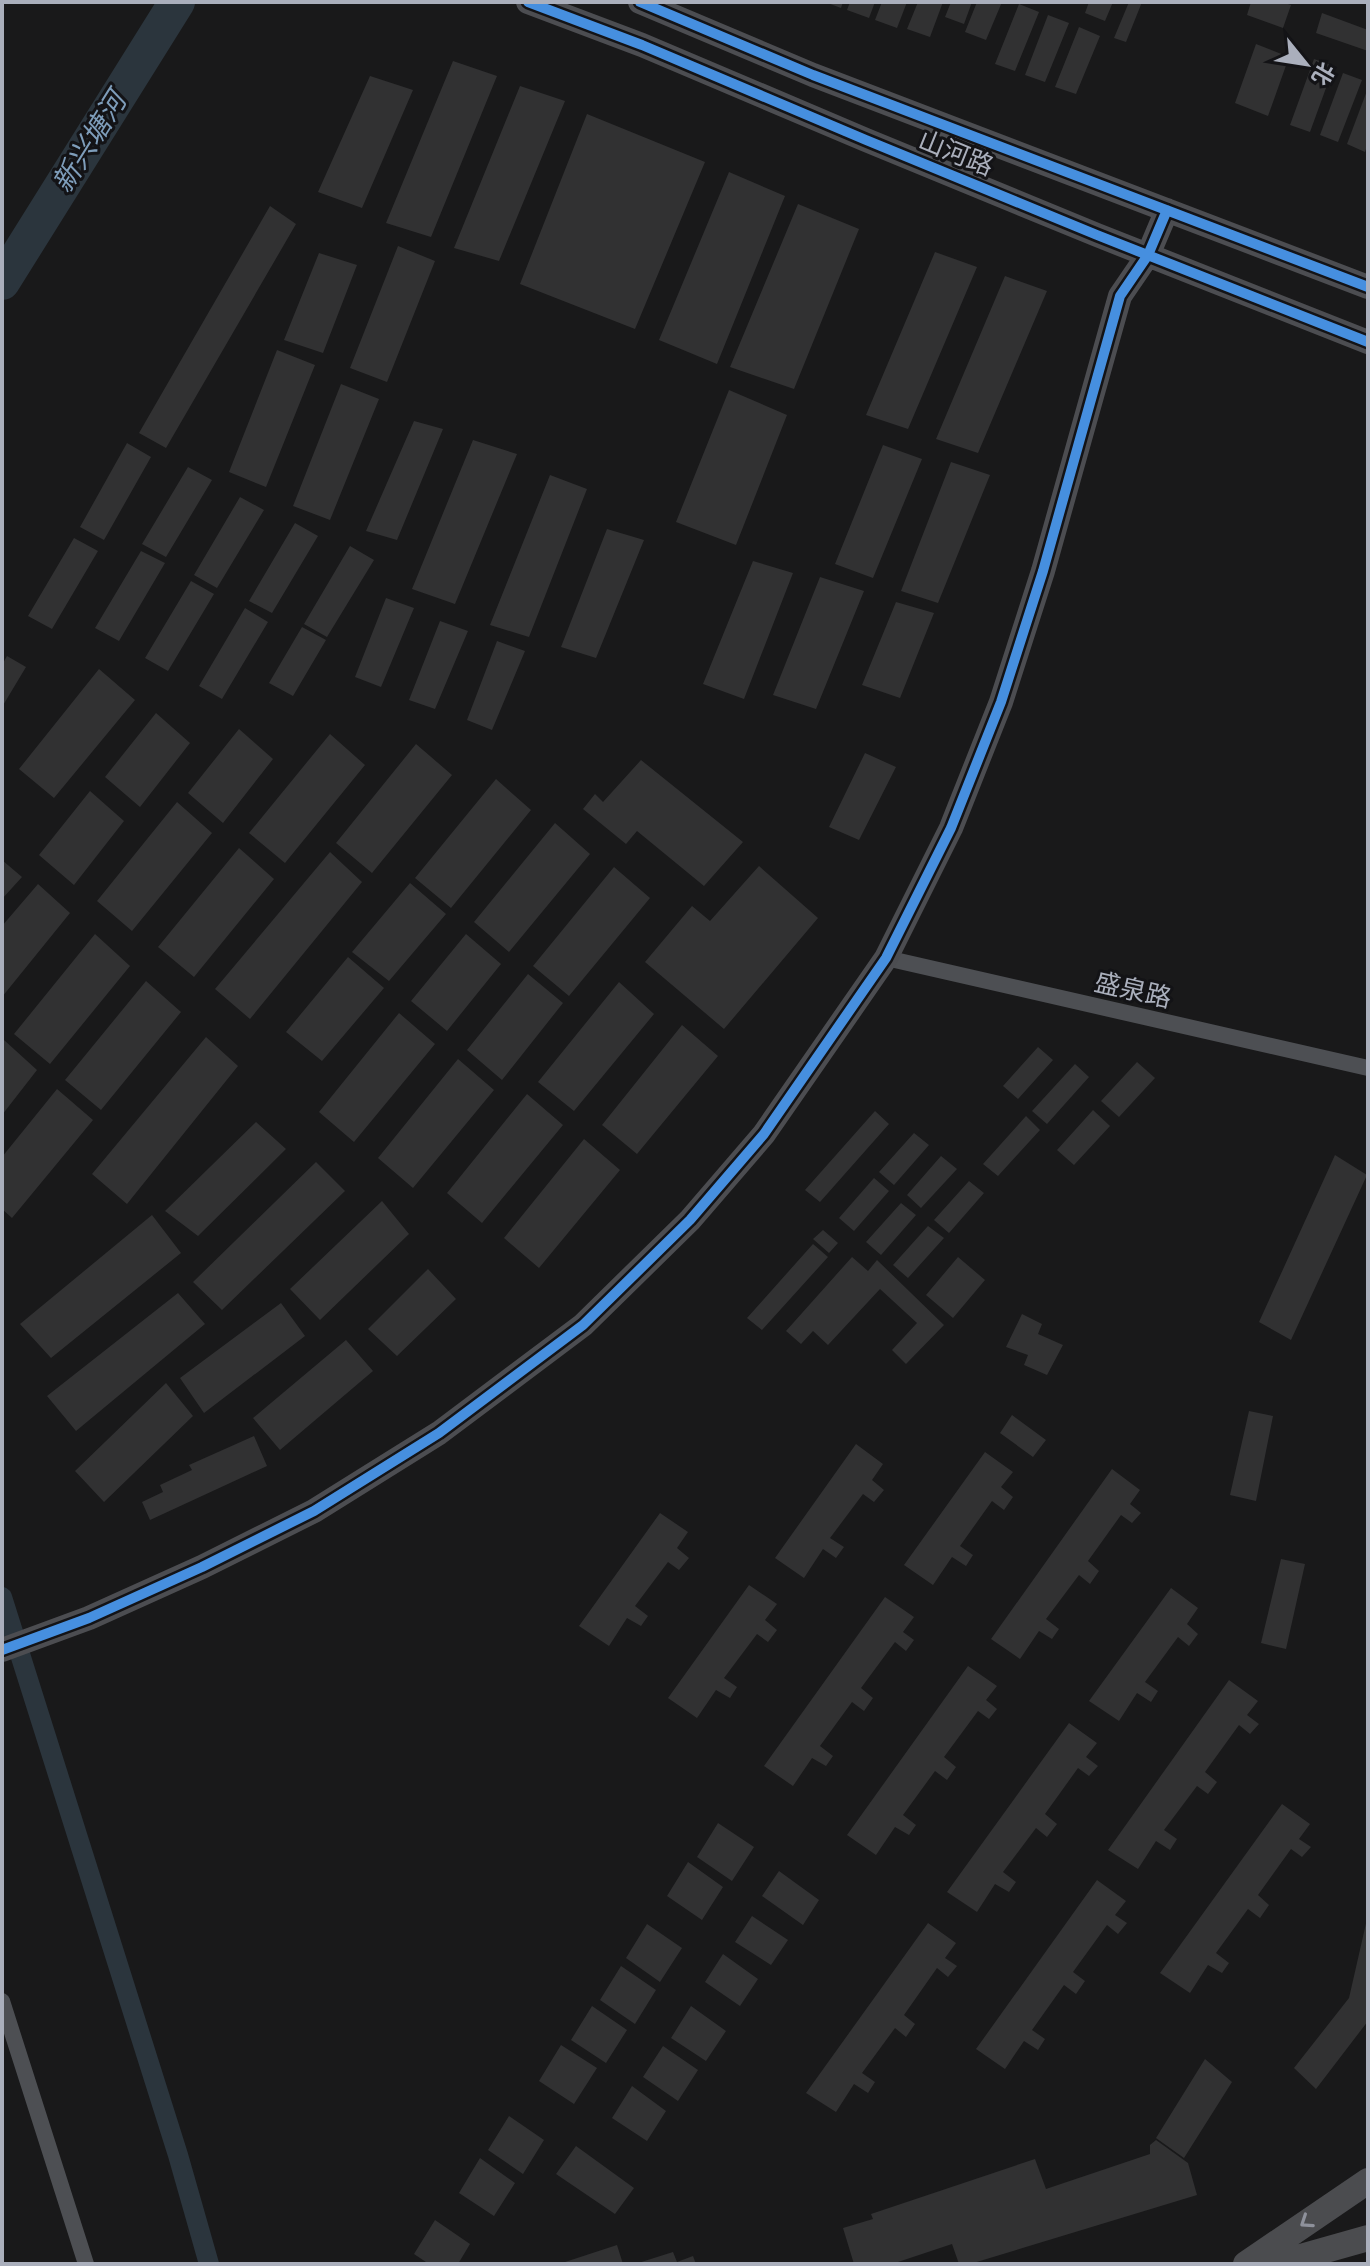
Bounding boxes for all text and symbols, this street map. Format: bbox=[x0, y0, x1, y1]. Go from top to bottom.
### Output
north arrow bbox=[1266, 24, 1346, 104]
text: 北 bbox=[1307, 58, 1340, 90]
water label: 新兴塘河 bbox=[46, 82, 135, 198]
street label: 山河路 bbox=[914, 124, 998, 182]
street label: 盛泉路 bbox=[1092, 967, 1174, 1013]
one-way arrow bbox=[1301, 2212, 1315, 2227]

